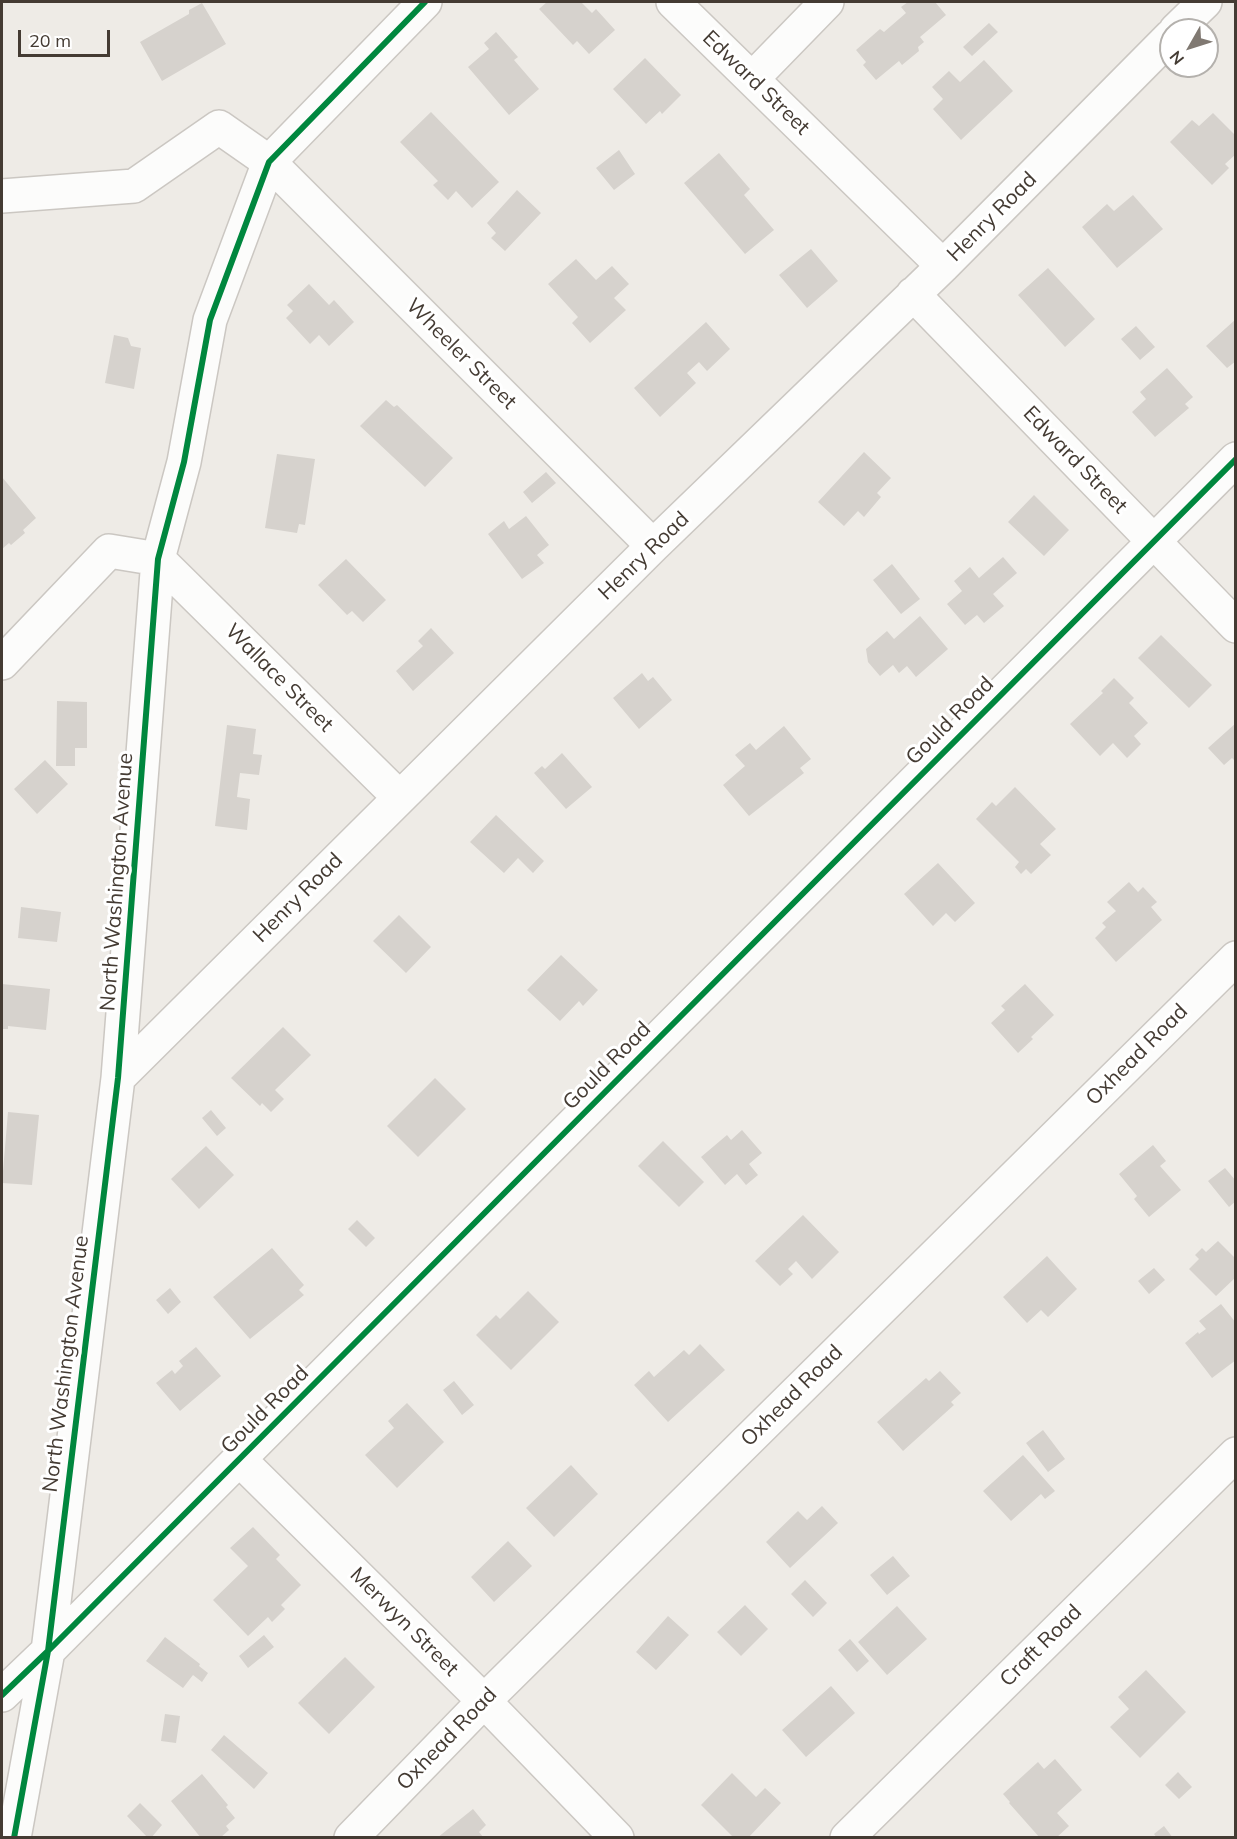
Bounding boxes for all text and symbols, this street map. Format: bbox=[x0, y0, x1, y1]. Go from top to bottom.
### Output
scale bar bbox=[21, 18, 112, 56]
north arrow bbox=[1159, 18, 1219, 78]
street label: Edward Street bbox=[697, 26, 815, 140]
text: 20 m bbox=[29, 29, 71, 52]
text: N bbox=[1165, 47, 1188, 69]
street label: Henry Road bbox=[942, 167, 1042, 267]
street label: Wheeler Street bbox=[400, 293, 522, 415]
street label: Edward Street bbox=[1018, 401, 1132, 519]
street label: Henry Road bbox=[593, 507, 695, 605]
street label: Wallace Street bbox=[220, 619, 338, 737]
street label: Gould Road bbox=[901, 672, 999, 770]
street label: North Washington Avenue bbox=[95, 752, 139, 1012]
street label: Henry Road bbox=[248, 848, 348, 948]
street label: Oxhead Road bbox=[1081, 999, 1193, 1111]
street label: Gould Road bbox=[558, 1017, 656, 1115]
street label: North Washington Avenue bbox=[38, 1234, 94, 1494]
street label: Oxhead Road bbox=[736, 1340, 848, 1452]
street label: Gould Road bbox=[216, 1361, 314, 1459]
street label: Merwyn Street bbox=[344, 1562, 464, 1682]
street label: Craft Road bbox=[995, 1600, 1087, 1692]
street label: Oxhead Road bbox=[392, 1682, 502, 1796]

